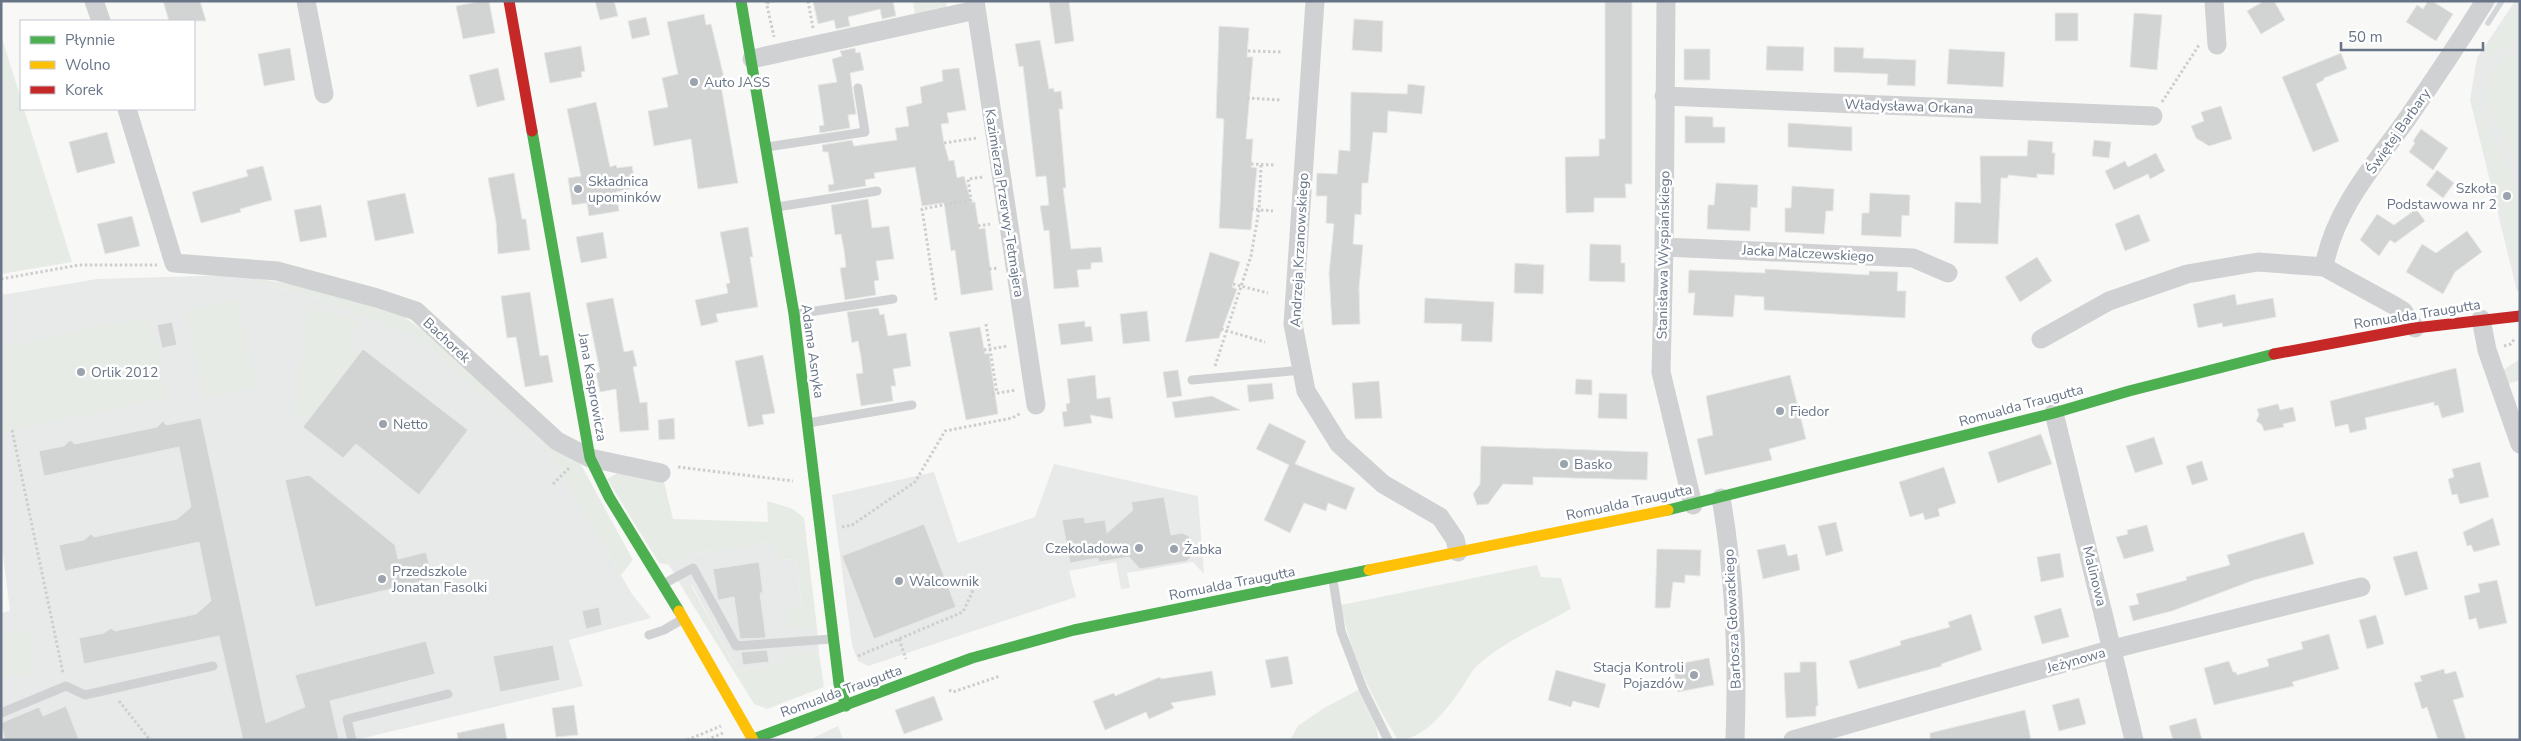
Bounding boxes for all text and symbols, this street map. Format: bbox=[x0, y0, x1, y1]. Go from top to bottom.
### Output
legend bbox=[20, 20, 195, 110]
scale bar bbox=[2341, 20, 2484, 52]
text: 50 m bbox=[2348, 27, 2383, 47]
text: Płynnie bbox=[65, 30, 115, 50]
text: Wolno bbox=[65, 55, 110, 75]
place label: Auto JASS bbox=[704, 73, 771, 92]
marker: Auto JASS bbox=[688, 76, 700, 88]
text: Korek bbox=[65, 80, 104, 100]
street label: Świętej Barbary bbox=[2362, 84, 2435, 178]
street label: Władysława Orkana bbox=[1844, 95, 1974, 118]
street label: Kazimierza Przerwy-Tetmajera bbox=[980, 108, 1029, 299]
street label: Stanisława Wyspiańskiego bbox=[1653, 170, 1674, 340]
place label: Składnica upominków bbox=[588, 172, 661, 207]
street label: Andrzeja Krzanowskiego bbox=[1286, 172, 1313, 328]
place label: Szkoła Podstawowa nr 2 bbox=[2387, 179, 2497, 214]
marker: Składnica upominków bbox=[572, 183, 584, 195]
marker: Szkoła Podstawowa nr 2 bbox=[2501, 190, 2513, 202]
street label: Jacka Malczewskiego bbox=[1741, 241, 1875, 266]
street label: Romualda Traugutta bbox=[2352, 295, 2482, 334]
street label: Adama Asnyka bbox=[796, 303, 829, 399]
street label: Bachorek bbox=[419, 313, 475, 368]
street label: Jana Kasprowicza bbox=[573, 330, 611, 443]
place label: Orlik 2012 bbox=[91, 363, 158, 382]
marker: Orlik 2012 bbox=[75, 366, 87, 378]
street label: Romualda Traugutta bbox=[1957, 380, 2085, 431]
place label: Fiedor bbox=[1790, 402, 1829, 421]
marker: Fiedor bbox=[1774, 405, 1786, 417]
place label: Netto bbox=[393, 415, 428, 434]
marker: Netto bbox=[377, 418, 389, 430]
place label: Basko bbox=[1574, 455, 1612, 474]
marker: Basko bbox=[1558, 458, 1570, 470]
street label: Romualda Traugutta bbox=[1564, 480, 1694, 525]
place label: Czekoladowa bbox=[1045, 539, 1129, 558]
place label: Żabka bbox=[1184, 540, 1222, 559]
marker: Czekoladowa bbox=[1133, 542, 1145, 554]
marker: Żabka bbox=[1168, 543, 1180, 555]
street label: Malinowa bbox=[2078, 544, 2111, 608]
street label: Bartosza Głowackiego bbox=[1719, 548, 1746, 689]
place label: Przedszkole Jonatan Fasolki bbox=[391, 562, 487, 597]
street label: Romualda Traugutta bbox=[1167, 562, 1297, 605]
place label: Walcownik bbox=[909, 572, 980, 591]
marker: Przedszkole Jonatan Fasolki bbox=[376, 573, 388, 585]
marker: Walcownik bbox=[893, 575, 905, 587]
street label: Jeżynowa bbox=[2044, 643, 2108, 678]
place label: Stacja Kontroli Pojazdów bbox=[1593, 658, 1684, 693]
street label: Romualda Traugutta bbox=[778, 661, 905, 722]
marker: Stacja Kontroli Pojazdów bbox=[1688, 669, 1700, 681]

